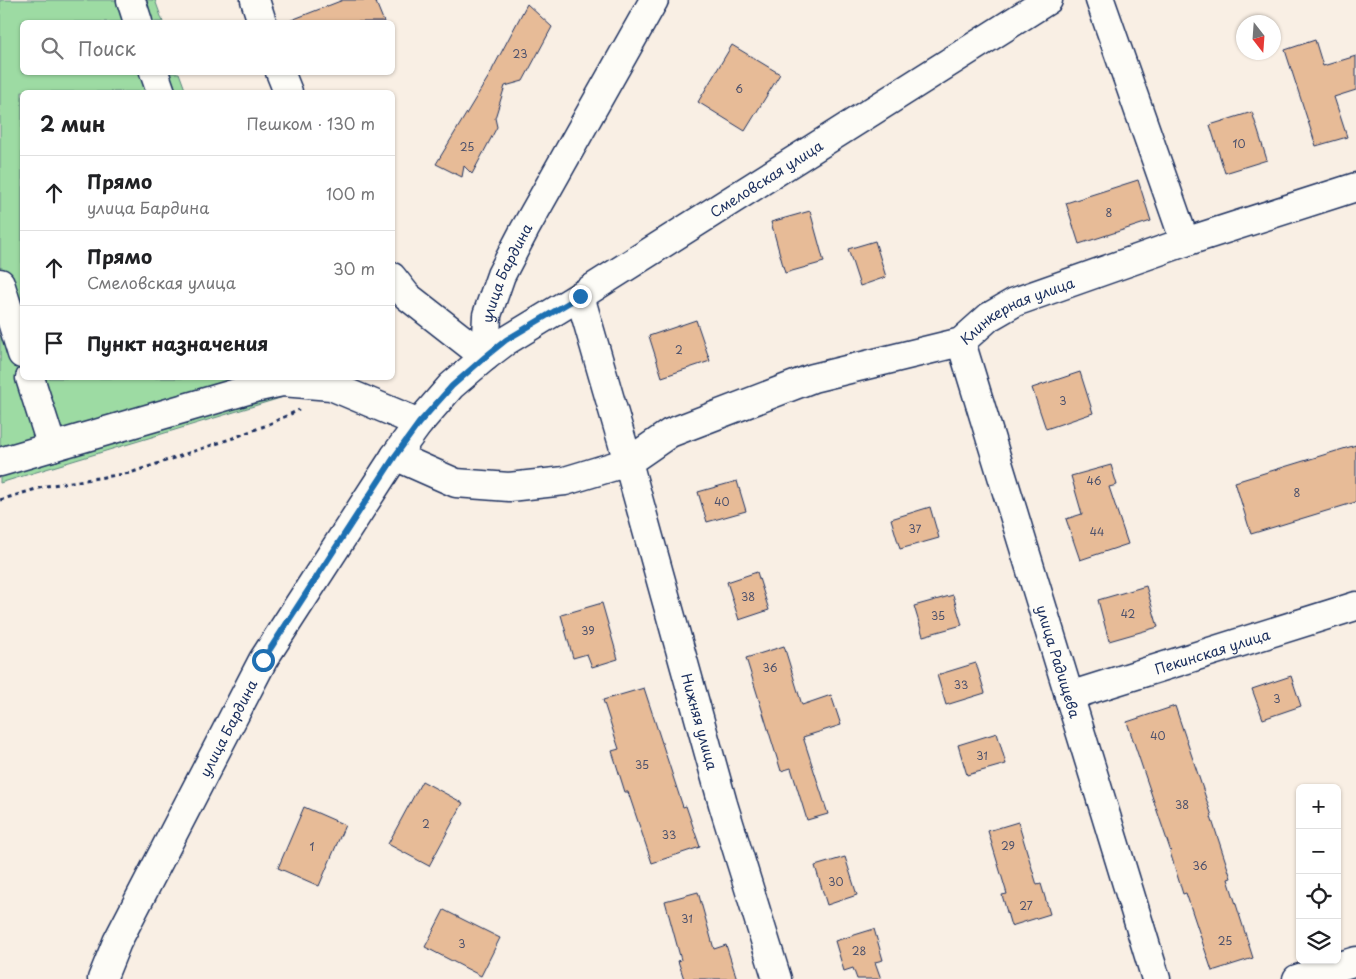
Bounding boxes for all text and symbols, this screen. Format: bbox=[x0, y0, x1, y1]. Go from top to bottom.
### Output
north arrow bbox=[1236, 15, 1281, 60]
search box bbox=[20, 20, 395, 75]
icon: search bbox=[38, 34, 66, 62]
text: Поиск bbox=[78, 34, 136, 62]
house number: 23 bbox=[513, 45, 527, 62]
house number: 6 bbox=[735, 80, 743, 97]
text: 2 мин bbox=[40, 107, 105, 139]
text: Пешком · 130 m bbox=[247, 111, 375, 135]
street label: Смеловская улица bbox=[705, 135, 827, 222]
house number: 10 bbox=[1233, 135, 1245, 152]
house number: 25 bbox=[460, 138, 474, 155]
text: Прямо bbox=[87, 167, 152, 195]
icon: ahead bbox=[40, 179, 68, 207]
text: 100 m bbox=[326, 181, 375, 205]
text: улица Бардина bbox=[87, 195, 209, 219]
house number: 8 bbox=[1106, 204, 1113, 221]
street label: улица Бардина bbox=[476, 219, 537, 323]
text: Прямо bbox=[87, 242, 152, 270]
icon: ahead bbox=[40, 254, 68, 282]
text: 30 m bbox=[333, 256, 375, 280]
text: Смеловская улица bbox=[87, 270, 236, 294]
street label: Клинкерная улица bbox=[955, 271, 1077, 349]
route end bbox=[569, 285, 592, 308]
icon: arrive bbox=[40, 329, 68, 357]
text: Пункт назначения bbox=[87, 329, 268, 357]
house number: 2 bbox=[675, 341, 683, 358]
house number: 3 bbox=[1059, 392, 1067, 409]
house number: 46 bbox=[1087, 472, 1102, 489]
house number: 8 bbox=[1294, 484, 1301, 501]
house number: 40 bbox=[714, 493, 730, 510]
house number: 37 bbox=[909, 520, 922, 537]
house number: 44 bbox=[1090, 523, 1104, 540]
house number: 38 bbox=[741, 588, 755, 605]
street label: улица Радищева bbox=[1032, 602, 1086, 721]
house number: 42 bbox=[1121, 605, 1136, 622]
house number: 35 bbox=[931, 607, 945, 624]
house number: 39 bbox=[581, 622, 595, 639]
street label: Пекинская улица bbox=[1152, 623, 1273, 679]
route start bbox=[252, 649, 275, 672]
house number: 36 bbox=[763, 659, 778, 676]
street label: Нижняя улица bbox=[677, 671, 724, 772]
street label: улица Бардина bbox=[194, 675, 262, 780]
house number: 33 bbox=[954, 676, 968, 693]
house number: 3 bbox=[1273, 690, 1281, 707]
house number: 40 bbox=[1150, 727, 1166, 744]
house number: 31 bbox=[976, 747, 988, 764]
house number: 35 bbox=[635, 756, 649, 773]
map controls bbox=[1296, 784, 1341, 964]
button: + bbox=[1296, 784, 1341, 829]
house number: 38 bbox=[1175, 796, 1189, 813]
house number: 2 bbox=[422, 815, 430, 832]
house number: 33 bbox=[662, 826, 676, 843]
button: − bbox=[1296, 829, 1341, 874]
house number: 29 bbox=[1001, 837, 1015, 854]
house number: 1 bbox=[310, 838, 315, 855]
house number: 36 bbox=[1193, 857, 1208, 874]
house number: 30 bbox=[828, 873, 844, 890]
button: locate bbox=[1296, 874, 1341, 919]
house number: 27 bbox=[1019, 897, 1033, 914]
house number: 31 bbox=[681, 910, 693, 927]
button: layers bbox=[1296, 919, 1341, 964]
house number: 25 bbox=[1218, 932, 1232, 949]
house number: 3 bbox=[458, 935, 466, 952]
house number: 28 bbox=[852, 942, 866, 959]

